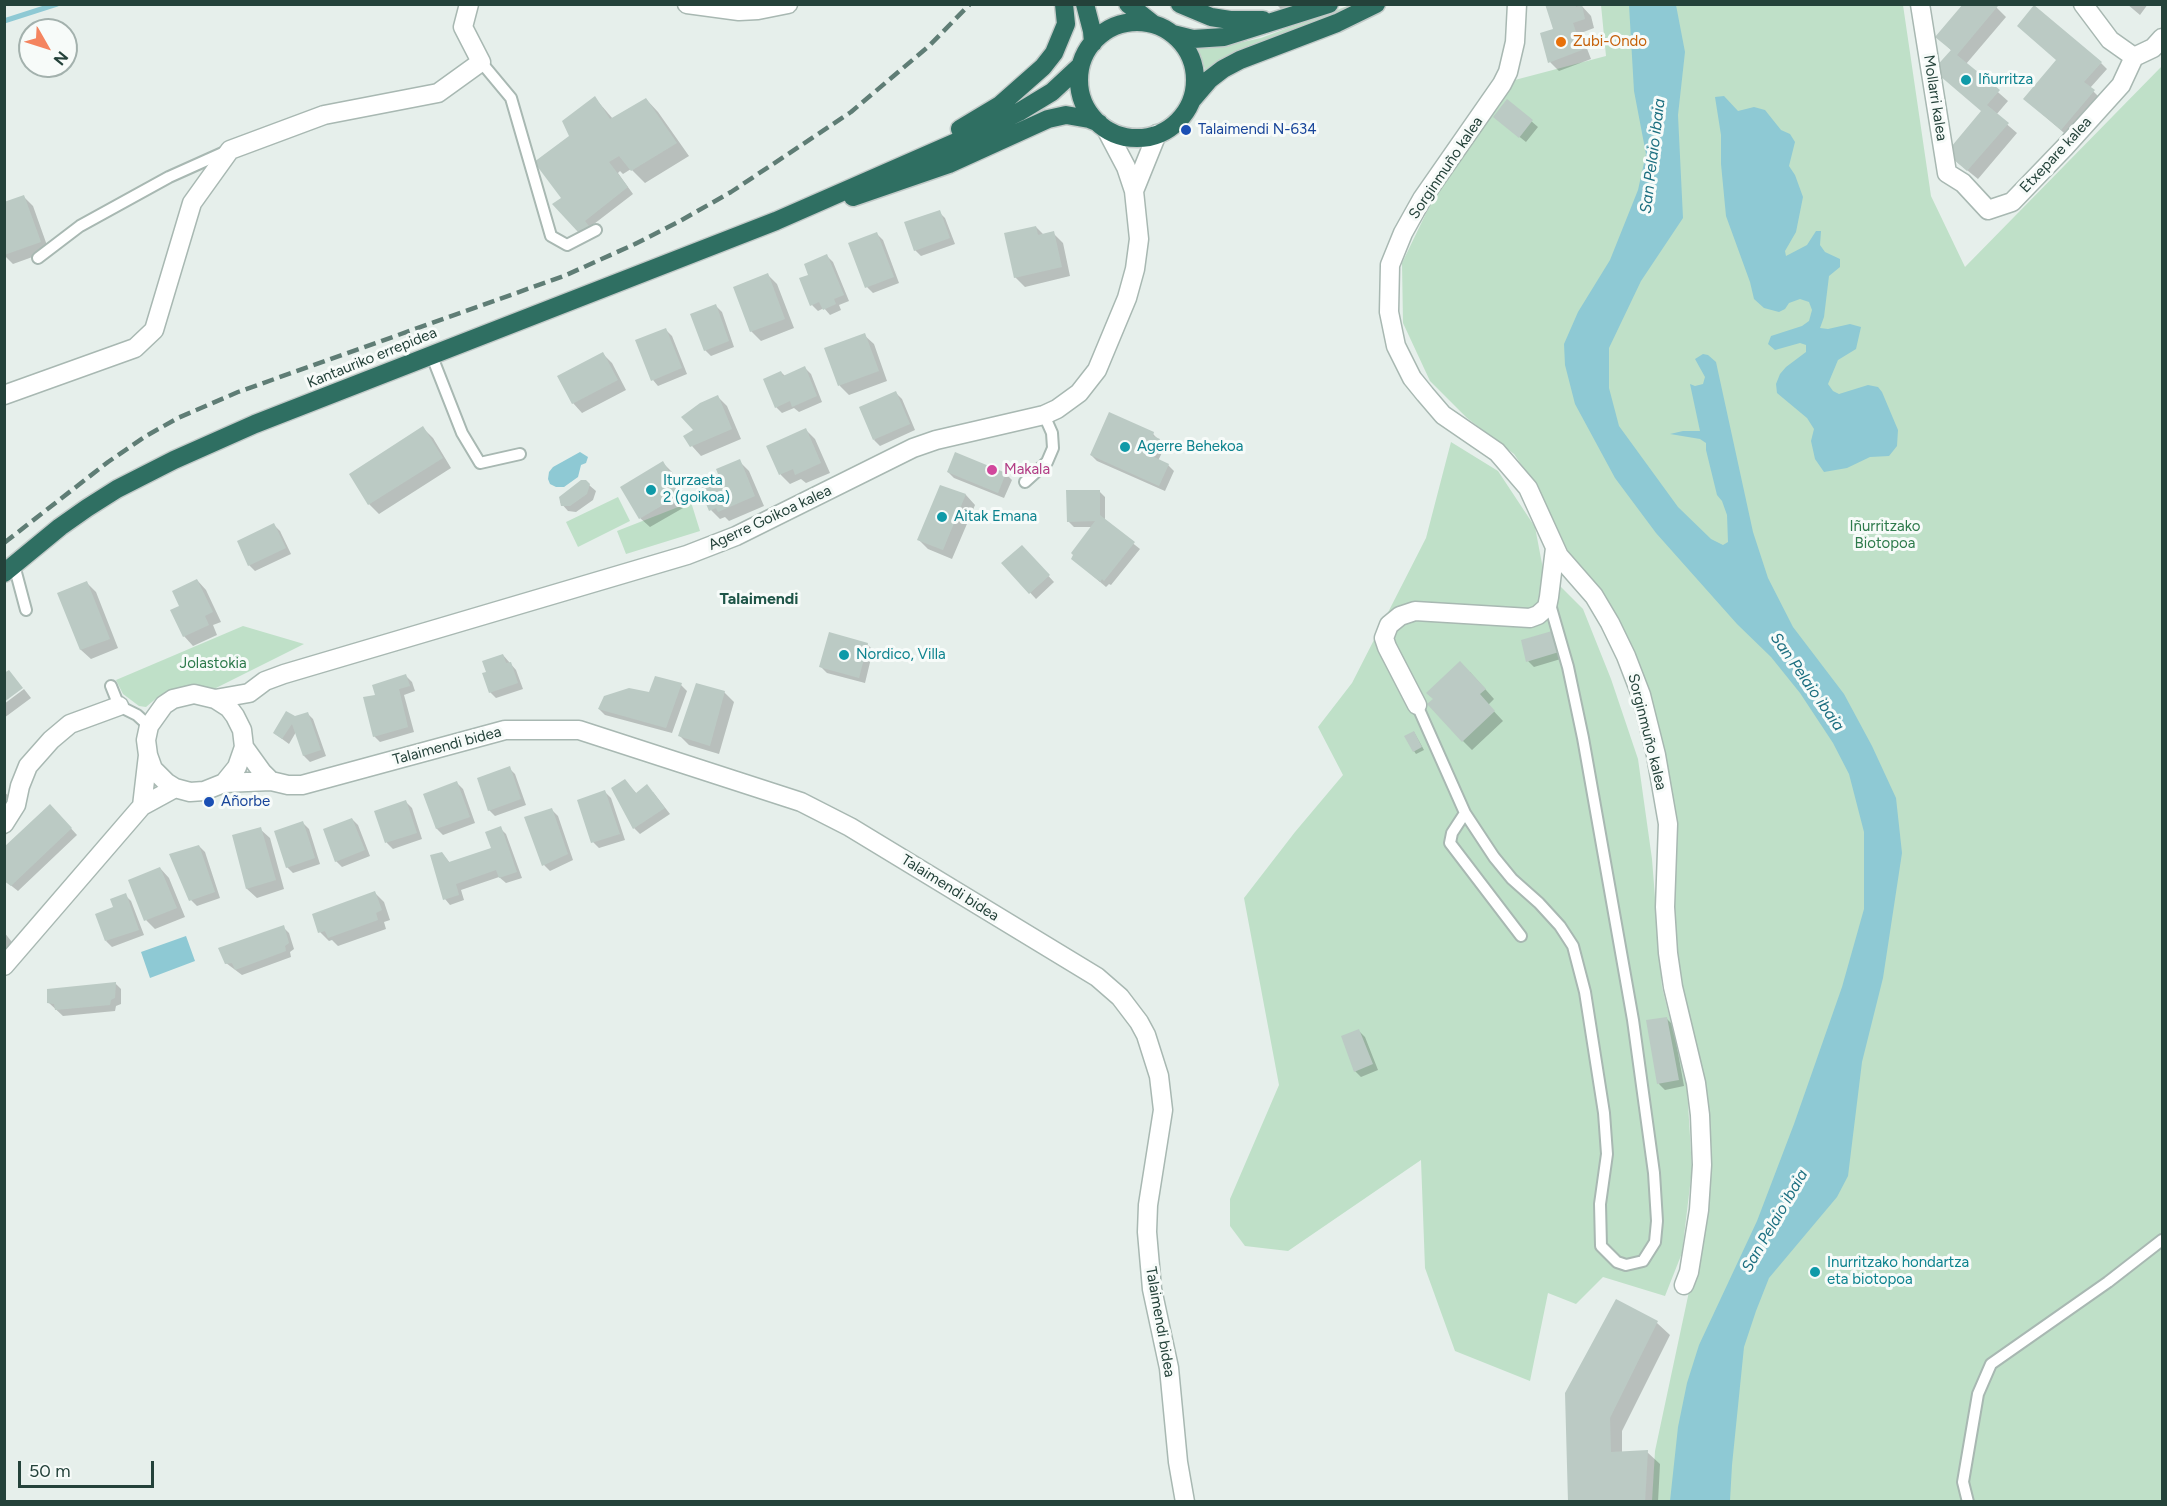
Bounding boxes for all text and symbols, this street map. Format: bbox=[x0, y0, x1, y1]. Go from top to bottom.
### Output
north arrow bbox=[18, 18, 78, 78]
place label: Zubi-Ondo bbox=[1573, 33, 1647, 51]
marker: Zubi-Ondo bbox=[1554, 35, 1568, 49]
text: N bbox=[50, 48, 72, 69]
street label: Mollarri kalea bbox=[1919, 54, 1951, 142]
place label: Iñurritza bbox=[1978, 71, 2033, 89]
marker: Iñurritza bbox=[1959, 73, 1973, 87]
water label: San Pelaio ibaia bbox=[1636, 98, 1670, 214]
street label: Sorginmuño kalea bbox=[1405, 113, 1487, 223]
street label: Etxepare kalea bbox=[2016, 113, 2096, 197]
place label: Talaimendi N-634 bbox=[1198, 121, 1317, 139]
marker: Talaimendi N-634 bbox=[1179, 123, 1193, 137]
street label: Kantauriko errepidea bbox=[305, 324, 439, 392]
place label: Agerre Behekoa bbox=[1137, 438, 1243, 456]
marker: Agerre Behekoa bbox=[1118, 440, 1132, 454]
place label: Makala bbox=[1004, 461, 1050, 479]
marker: Makala bbox=[985, 463, 999, 477]
place label: Iturzaeta 2 (goikoa) bbox=[663, 472, 730, 507]
street label: Agerre Goikoa kalea bbox=[706, 482, 834, 554]
marker: Iturzaeta 2 (goikoa) bbox=[644, 483, 658, 497]
place label: Aitak Emana bbox=[954, 508, 1037, 526]
marker: Aitak Emana bbox=[935, 510, 949, 524]
park label: Iñurritzako Biotopoa bbox=[1850, 518, 1920, 553]
district label: Talaimendi bbox=[719, 589, 799, 609]
water label: San Pelaio ibaia bbox=[1766, 629, 1848, 735]
place label: Nordico, Villa bbox=[856, 646, 946, 664]
marker: Nordico, Villa bbox=[837, 648, 851, 662]
park label: Jolastokia bbox=[179, 655, 247, 673]
street label: Sorginmuño kalea bbox=[1624, 672, 1670, 792]
street label: Talaimendi bidea bbox=[391, 723, 503, 769]
place label: Añorbe bbox=[221, 793, 270, 811]
marker: Añorbe bbox=[202, 795, 216, 809]
street label: Talaimendi bidea bbox=[898, 851, 1002, 925]
water label: San Pelaio ibaia bbox=[1738, 1166, 1812, 1276]
place label: Inurritzako hondartza eta biotopoa bbox=[1827, 1254, 1969, 1289]
street label: Talaimendi bidea bbox=[1141, 1265, 1179, 1379]
marker: Inurritzako hondartza eta biotopoa bbox=[1808, 1265, 1822, 1279]
scale bar bbox=[21, 1449, 158, 1487]
text: 50 m bbox=[29, 1460, 71, 1482]

